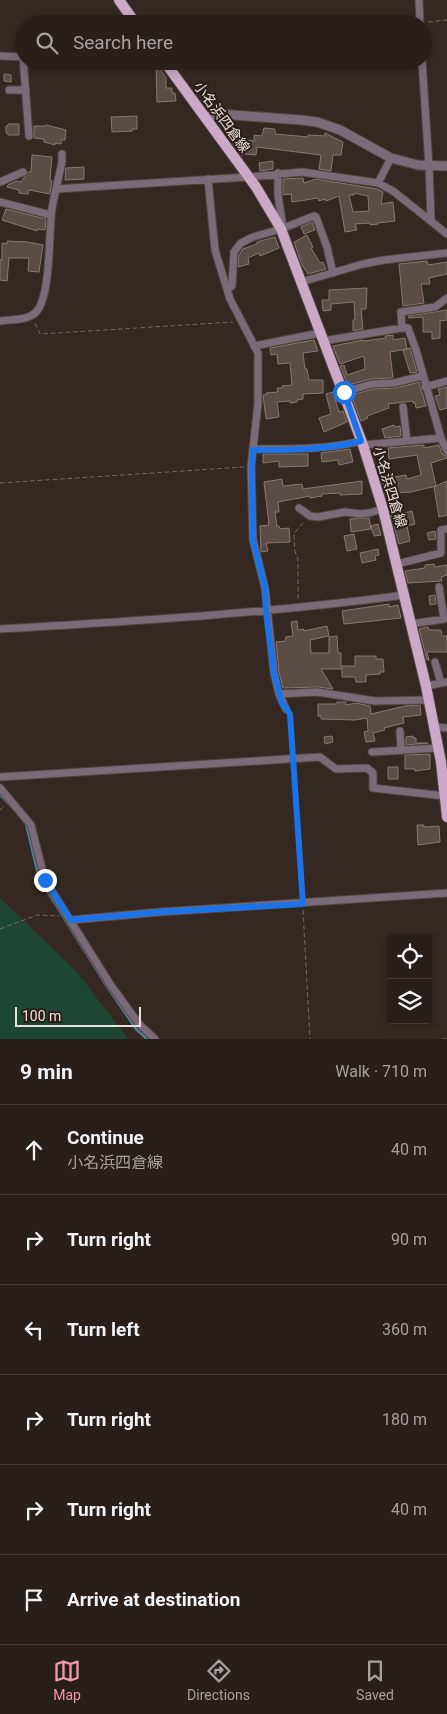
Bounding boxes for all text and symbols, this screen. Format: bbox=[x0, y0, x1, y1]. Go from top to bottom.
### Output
search box bbox=[15, 15, 432, 70]
icon: search bbox=[33, 29, 61, 57]
text: Search here bbox=[73, 31, 173, 54]
street label: 小名浜四倉線 bbox=[191, 78, 253, 156]
route start bbox=[333, 381, 356, 404]
street label: 小名浜四倉線 bbox=[370, 444, 410, 530]
route end bbox=[34, 869, 57, 892]
map controls bbox=[387, 934, 432, 1024]
button: locate bbox=[387, 934, 432, 979]
button: layers bbox=[387, 979, 432, 1024]
scale bar bbox=[15, 1004, 141, 1027]
text: 100 m bbox=[22, 1008, 61, 1024]
text: 9 min bbox=[20, 1060, 73, 1084]
text: Walk · 710 m bbox=[335, 1062, 427, 1081]
text: Continue bbox=[67, 1126, 144, 1149]
icon: ahead bbox=[20, 1136, 48, 1164]
text: 40 m bbox=[391, 1140, 427, 1159]
text: 小名浜四倉線 bbox=[67, 1153, 163, 1172]
icon: right bbox=[20, 1226, 48, 1254]
text: Turn right bbox=[67, 1228, 151, 1251]
text: 90 m bbox=[391, 1230, 427, 1249]
icon: left bbox=[20, 1316, 48, 1344]
text: Turn left bbox=[67, 1318, 140, 1341]
text: 360 m bbox=[382, 1320, 427, 1339]
icon: right bbox=[20, 1406, 48, 1434]
text: Turn right bbox=[67, 1408, 151, 1431]
text: 180 m bbox=[382, 1410, 427, 1429]
icon: right bbox=[20, 1496, 48, 1524]
text: Turn right bbox=[67, 1498, 151, 1521]
text: 40 m bbox=[391, 1500, 427, 1519]
icon: arrive bbox=[20, 1586, 48, 1614]
text: Arrive at destination bbox=[67, 1588, 240, 1611]
tab: Map bbox=[53, 1657, 81, 1703]
tab: Directions bbox=[187, 1657, 250, 1703]
tab: Saved bbox=[356, 1657, 394, 1703]

